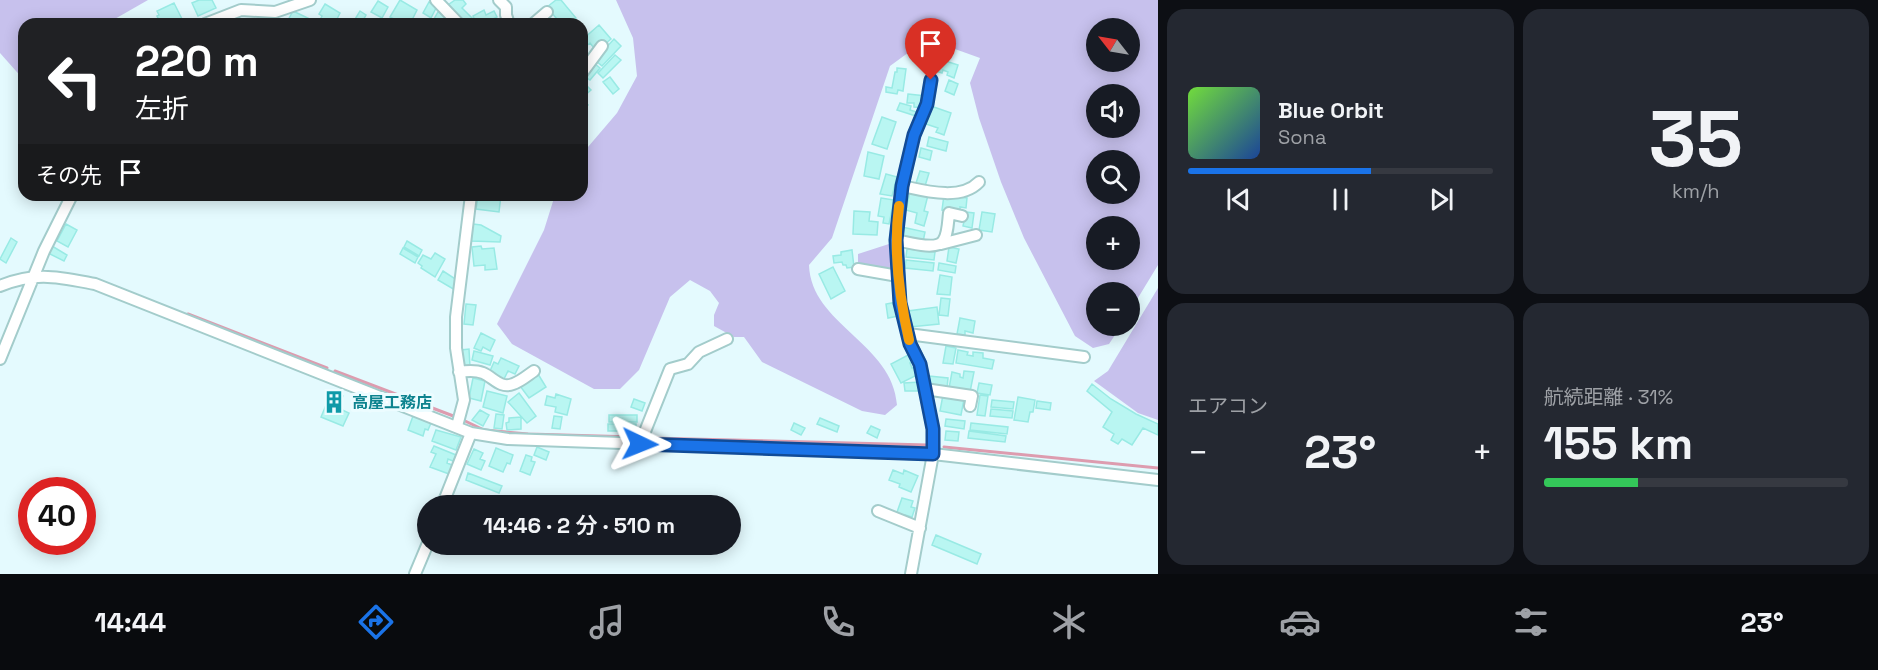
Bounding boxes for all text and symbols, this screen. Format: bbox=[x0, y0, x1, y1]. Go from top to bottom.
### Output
pin bbox=[905, 18, 956, 80]
north arrow bbox=[1086, 18, 1140, 72]
map controls bbox=[1086, 18, 1140, 336]
icon: arrive bbox=[914, 27, 947, 60]
text: 220 m bbox=[135, 35, 259, 88]
icon: left bbox=[36, 42, 114, 120]
button: sound bbox=[1086, 84, 1140, 138]
text: 35 bbox=[1649, 89, 1743, 189]
text: 左折 bbox=[135, 91, 189, 126]
text: Blue Orbit bbox=[1278, 96, 1384, 124]
text: Sona bbox=[1278, 124, 1326, 150]
button: search bbox=[1086, 150, 1140, 204]
icon: arrive bbox=[114, 156, 147, 189]
text: その先 bbox=[36, 161, 102, 189]
text: km/h bbox=[1672, 178, 1720, 204]
icon: previous bbox=[1222, 183, 1255, 216]
icon: pause bbox=[1324, 183, 1357, 216]
icon: next bbox=[1425, 183, 1458, 216]
button: + bbox=[1086, 216, 1140, 270]
button: − bbox=[1086, 282, 1140, 336]
text: 航続距離 · 31% bbox=[1544, 384, 1673, 410]
building icon: 高屋工務店 bbox=[321, 389, 347, 415]
place label: 高屋工務店 bbox=[352, 392, 432, 413]
text: エアコン bbox=[1188, 393, 1268, 419]
position arrow bbox=[608, 412, 672, 476]
text: 155 km bbox=[1544, 415, 1693, 472]
text: 23° bbox=[1304, 424, 1376, 481]
text: − bbox=[1188, 432, 1208, 474]
text: + bbox=[1472, 432, 1492, 474]
speed limit sign: 40 bbox=[18, 477, 96, 555]
text: 14:46 · 2 分 · 510 m bbox=[483, 511, 675, 539]
icon: directions bbox=[355, 601, 397, 643]
icon: music bbox=[586, 601, 628, 643]
icon: phone bbox=[817, 601, 859, 643]
icon: climate bbox=[1048, 601, 1090, 643]
icon: car bbox=[1279, 601, 1321, 643]
icon: filters bbox=[1510, 601, 1552, 643]
text: 14:44 bbox=[94, 605, 166, 640]
text: 23° bbox=[1740, 605, 1784, 640]

